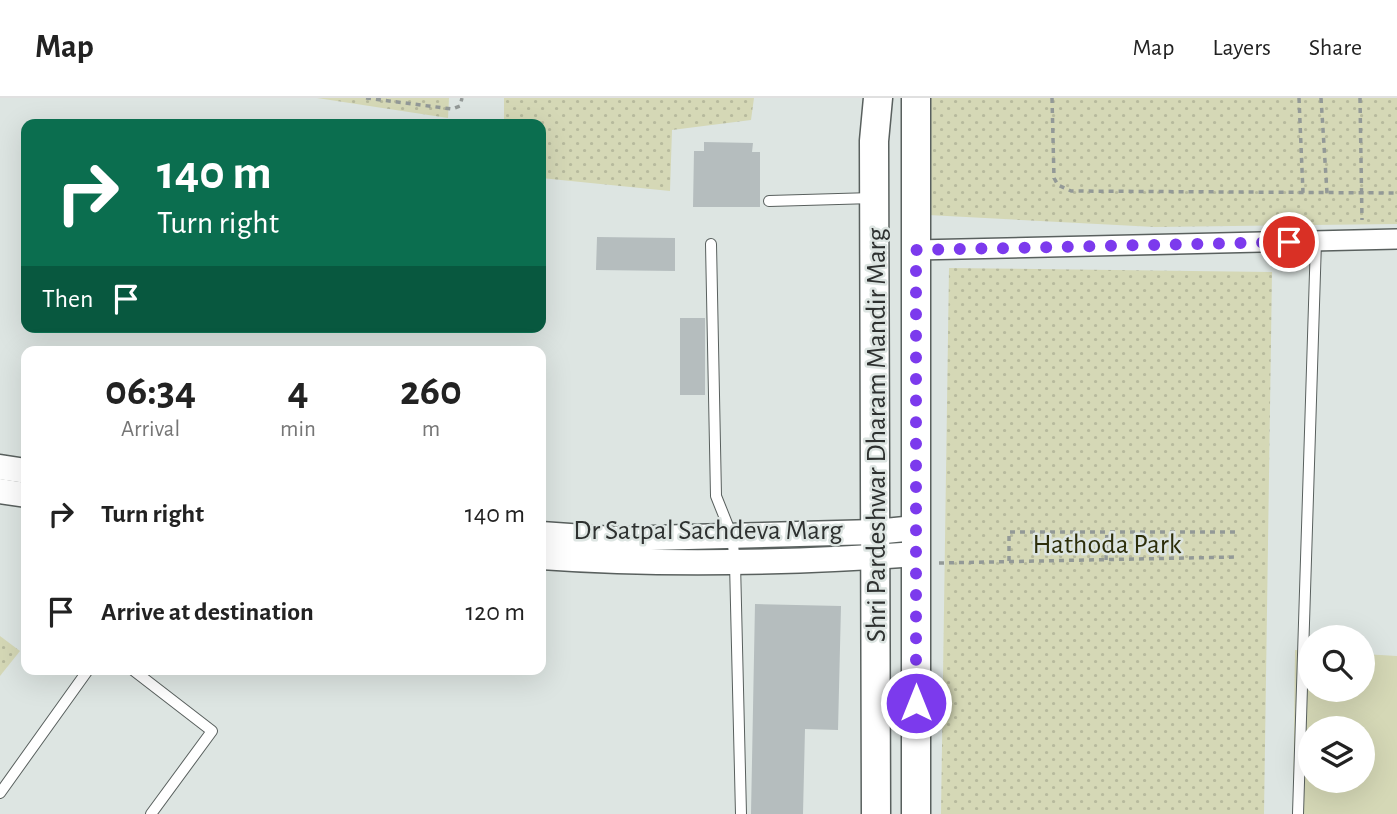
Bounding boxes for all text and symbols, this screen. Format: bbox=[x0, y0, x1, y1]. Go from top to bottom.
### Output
text: Map bbox=[35, 31, 94, 64]
text: Map bbox=[1132, 36, 1174, 60]
text: Layers bbox=[1212, 36, 1271, 60]
text: Share bbox=[1309, 36, 1362, 60]
icon: right bbox=[42, 147, 133, 238]
text: 140 m bbox=[157, 149, 272, 198]
text: Turn right bbox=[157, 207, 279, 239]
pin bbox=[1259, 212, 1319, 272]
icon: arrive bbox=[1270, 223, 1308, 261]
street label: Shri Pardeshwar Dharam Mandir Marg bbox=[863, 227, 891, 642]
icon: arrive bbox=[107, 280, 145, 318]
text: Then bbox=[42, 286, 93, 312]
text: 06:34 bbox=[105, 370, 196, 412]
text: 4 bbox=[287, 370, 309, 412]
text: 260 bbox=[400, 370, 462, 412]
text: Arrival bbox=[121, 418, 180, 441]
text: min bbox=[280, 418, 316, 441]
text: m bbox=[422, 418, 440, 441]
icon: right bbox=[42, 495, 80, 533]
text: Turn right bbox=[101, 501, 204, 527]
text: 140 m bbox=[465, 501, 525, 527]
street label: Dr Satpal Sachdeva Marg bbox=[573, 517, 843, 545]
park label: Hathoda Park bbox=[1032, 531, 1182, 559]
icon: arrive bbox=[42, 593, 80, 631]
text: Arrive at destination bbox=[101, 599, 314, 625]
text: 120 m bbox=[465, 599, 525, 625]
map controls bbox=[1298, 625, 1375, 793]
button: search bbox=[1298, 625, 1375, 702]
position arrow bbox=[879, 666, 953, 740]
button: layers bbox=[1298, 716, 1375, 793]

